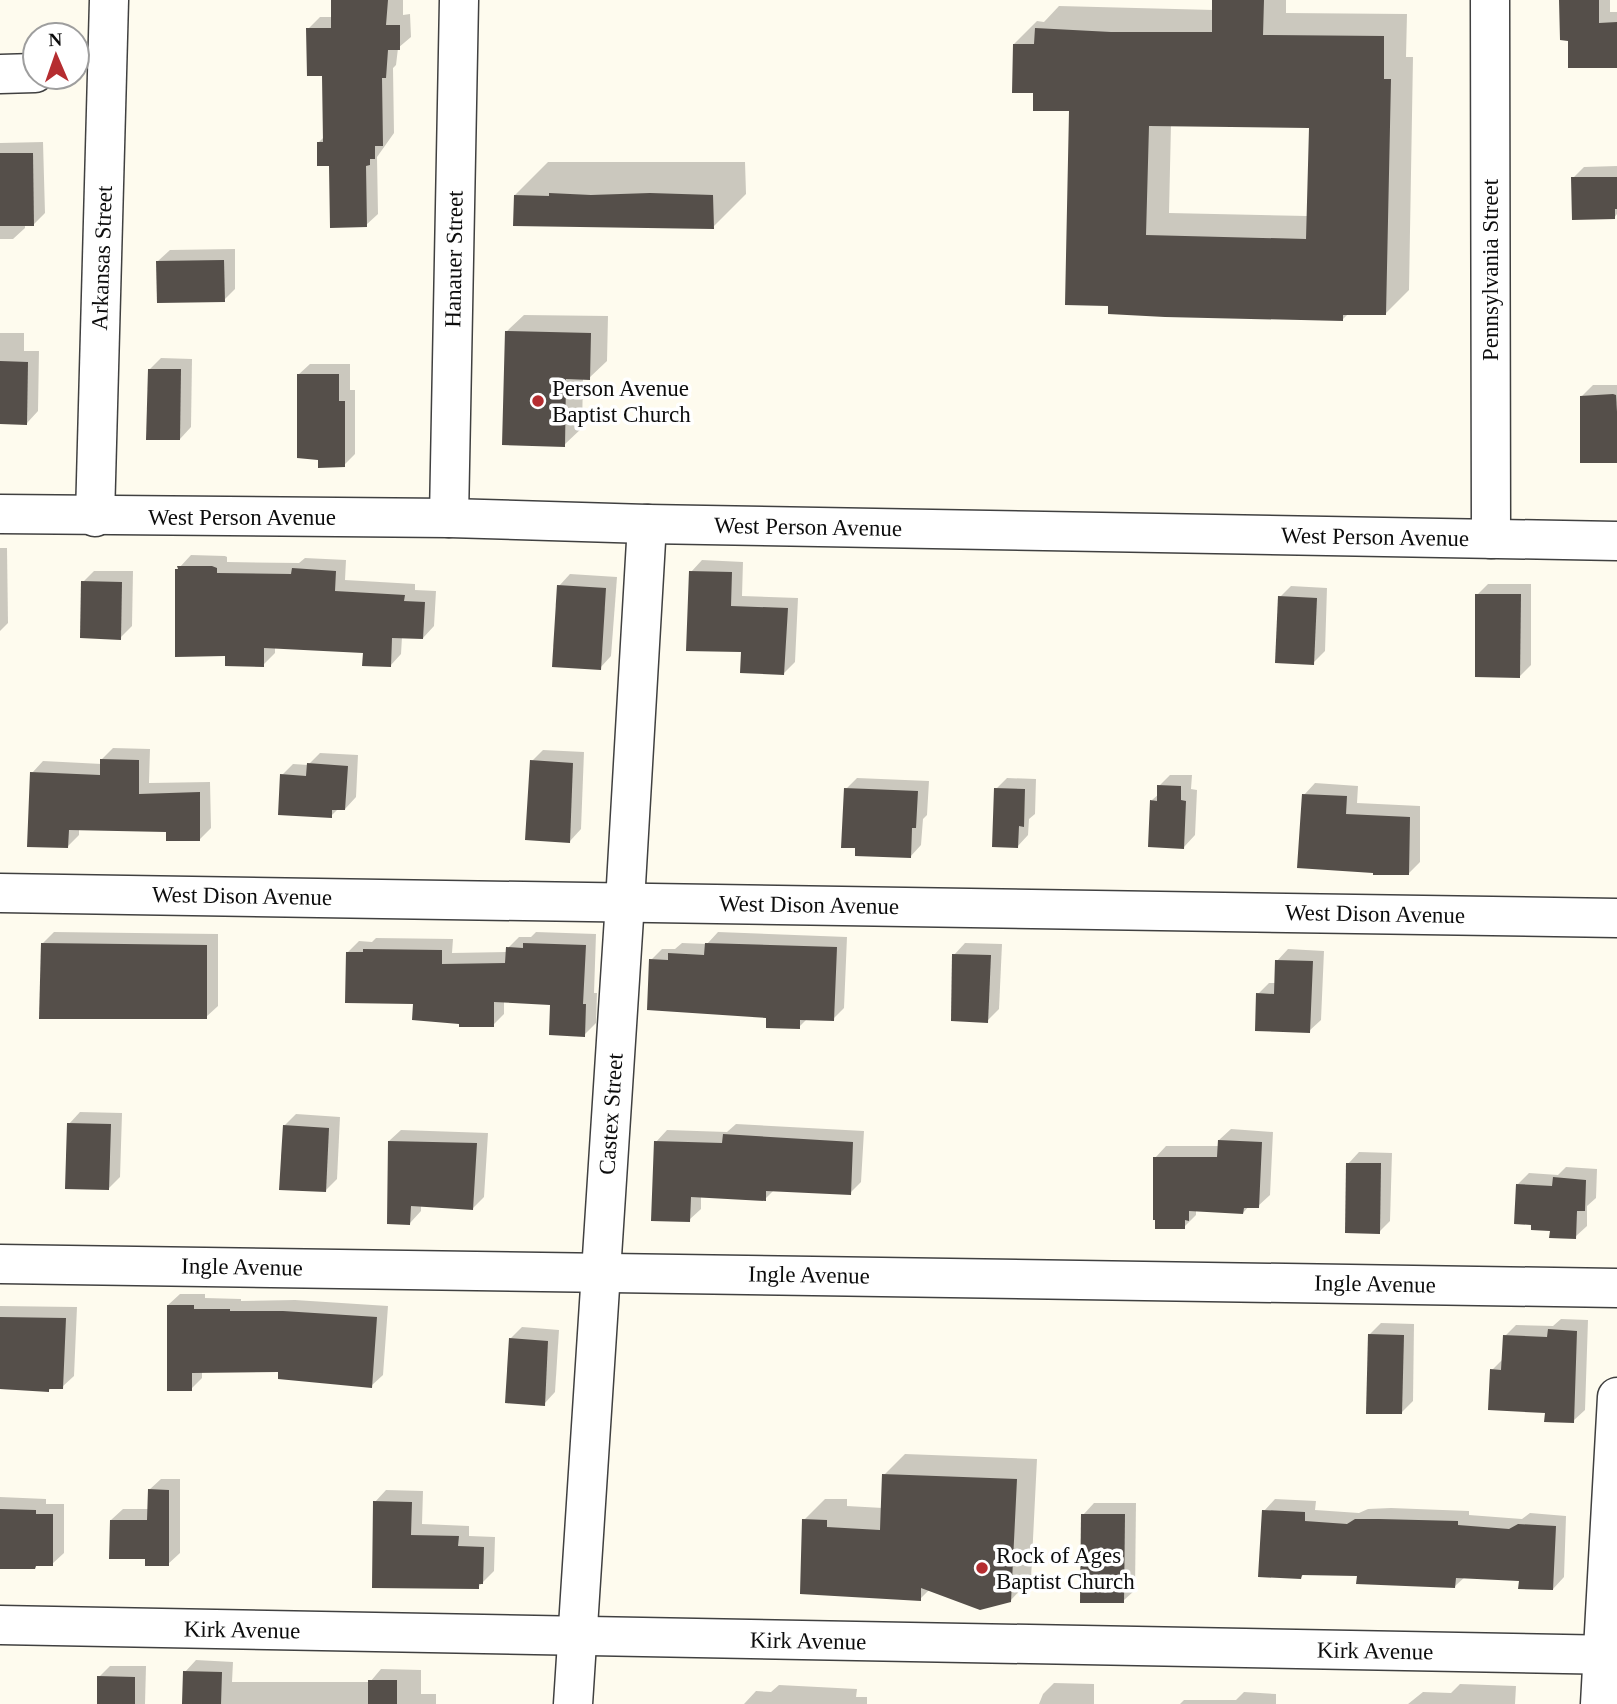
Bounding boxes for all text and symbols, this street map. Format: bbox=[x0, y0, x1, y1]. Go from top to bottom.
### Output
north arrow bbox=[21, 21, 91, 91]
text: N bbox=[48, 29, 63, 50]
street label: Pennsylvania Street bbox=[1478, 178, 1503, 361]
street label: Arkansas Street bbox=[87, 185, 117, 331]
street label: Hanauer Street bbox=[440, 190, 468, 328]
place label: Person Avenue Baptist Church bbox=[552, 376, 691, 427]
marker: Person Avenue Baptist Church bbox=[530, 393, 546, 409]
street label: West Person Avenue bbox=[148, 505, 336, 530]
street label: West Person Avenue bbox=[714, 513, 902, 541]
street label: West Person Avenue bbox=[1281, 523, 1469, 551]
street label: West Dison Avenue bbox=[152, 882, 332, 910]
street label: West Dison Avenue bbox=[719, 891, 899, 919]
street label: West Dison Avenue bbox=[1285, 900, 1465, 928]
street label: Castex Street bbox=[594, 1052, 628, 1176]
street label: Ingle Avenue bbox=[181, 1253, 303, 1281]
street label: Ingle Avenue bbox=[748, 1261, 870, 1289]
street label: Ingle Avenue bbox=[1314, 1270, 1436, 1298]
place label: Rock of Ages Baptist Church bbox=[996, 1543, 1135, 1594]
marker: Rock of Ages Baptist Church bbox=[974, 1560, 990, 1576]
street label: Kirk Avenue bbox=[184, 1616, 300, 1644]
street label: Kirk Avenue bbox=[750, 1627, 866, 1655]
street label: Kirk Avenue bbox=[1317, 1637, 1433, 1665]

